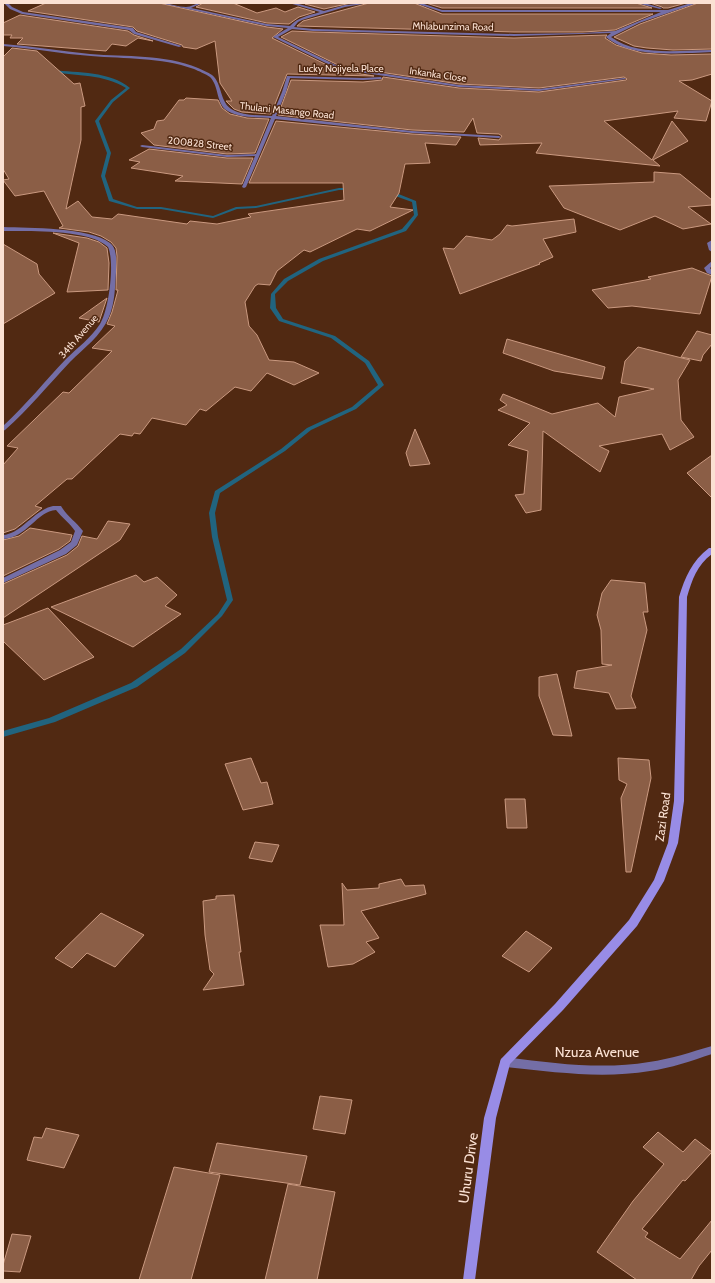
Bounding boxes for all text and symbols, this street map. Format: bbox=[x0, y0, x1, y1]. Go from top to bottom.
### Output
street label: Mhlabunzima Road bbox=[412, 19, 494, 34]
street label: Lucky Nojiyela Place bbox=[298, 62, 384, 75]
street label: Inkanka Close bbox=[409, 64, 467, 85]
street label: Thulani Masango Road bbox=[239, 99, 335, 122]
street label: 200828 Street bbox=[167, 134, 233, 153]
street label: 34th Avenue bbox=[56, 312, 101, 361]
street label: Zazi Road bbox=[652, 792, 673, 842]
street label: Nzuza Avenue bbox=[555, 1043, 639, 1061]
street label: Uhuru Drive bbox=[454, 1131, 482, 1205]

